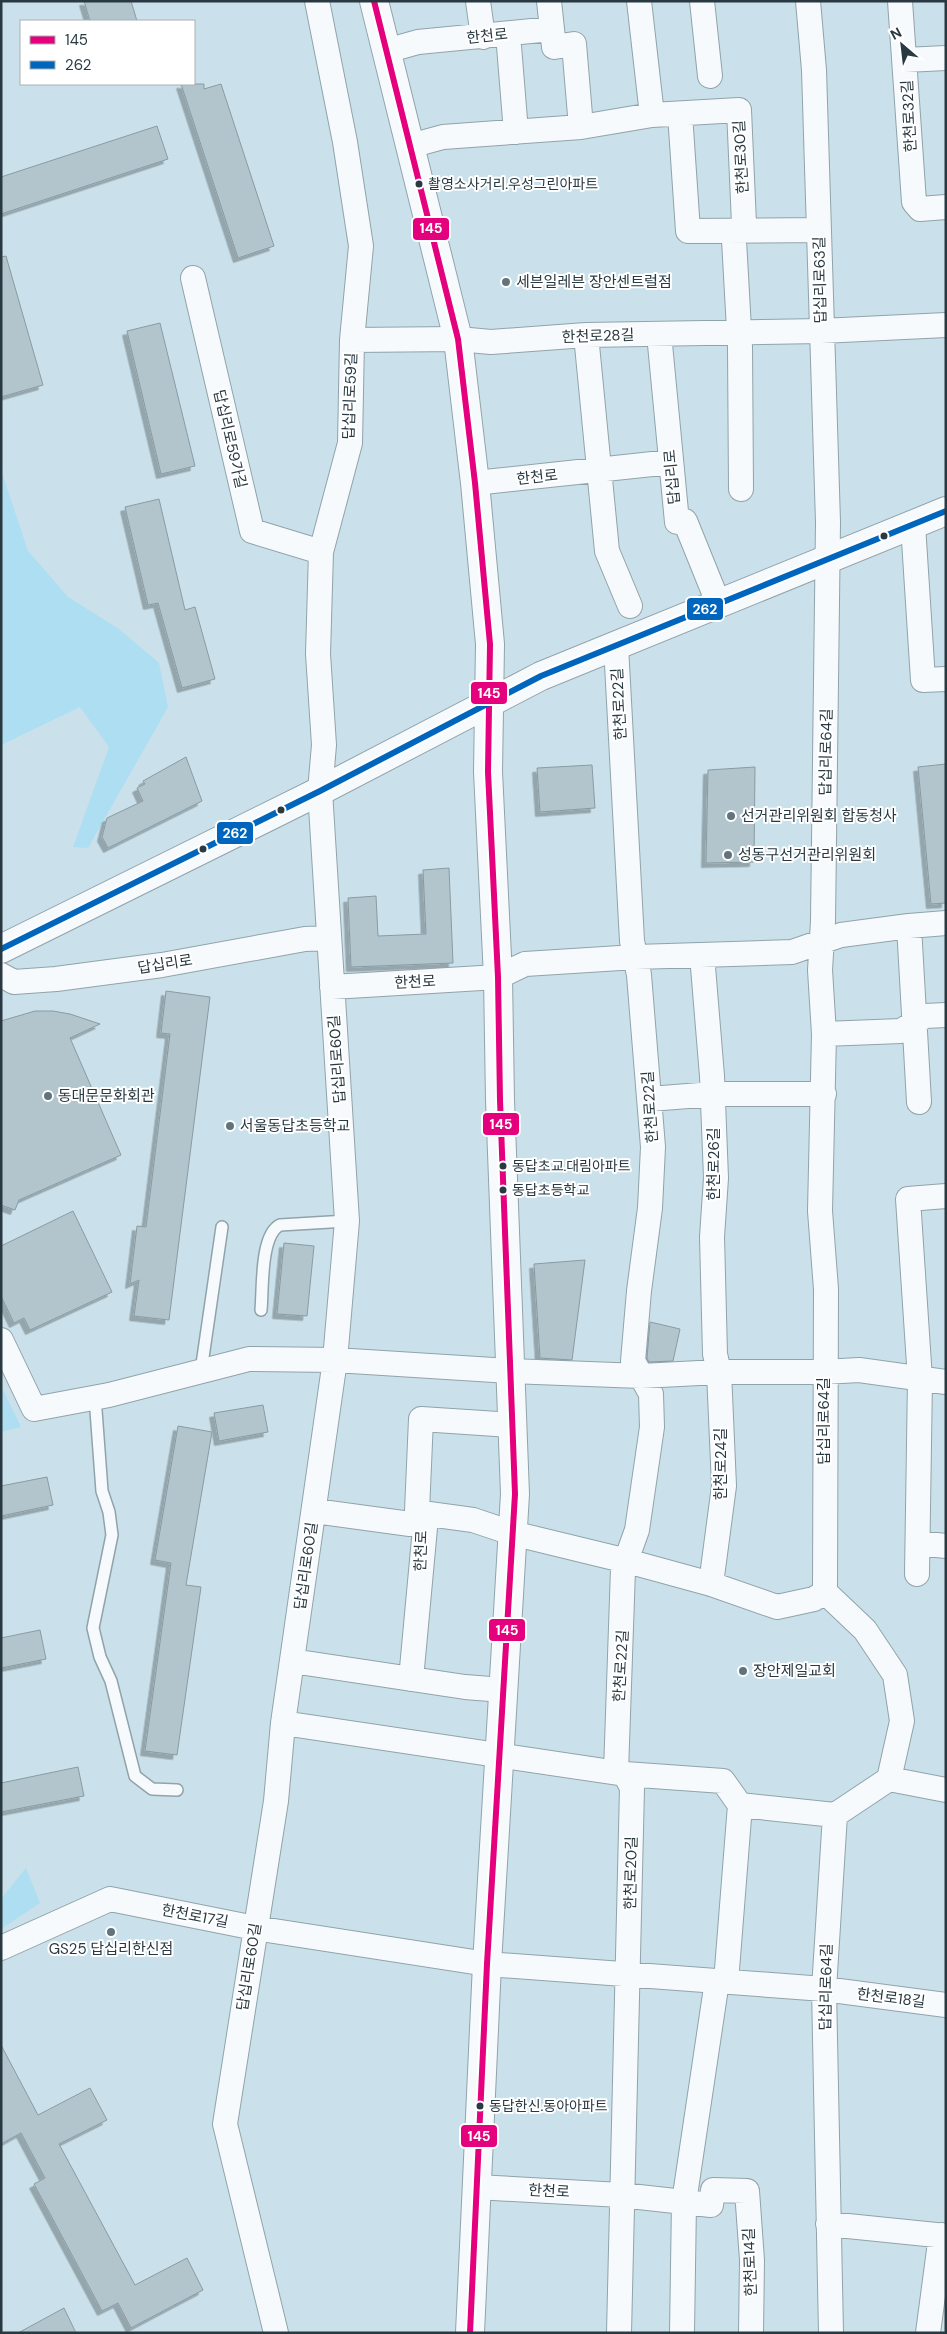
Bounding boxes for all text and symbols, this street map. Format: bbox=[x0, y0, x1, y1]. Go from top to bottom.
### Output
legend bbox=[20, 20, 195, 85]
north arrow bbox=[877, 20, 927, 70]
text: N bbox=[887, 23, 905, 44]
street label: 한천로 bbox=[465, 24, 509, 48]
text: 145 bbox=[65, 30, 88, 50]
text: 262 bbox=[65, 55, 91, 75]
street label: 한천로32길 bbox=[897, 79, 921, 153]
street label: 한천로30길 bbox=[729, 119, 753, 195]
place label: 촬영소사거리.우성그린아파트 bbox=[428, 175, 598, 193]
marker: 촬영소사거리.우성그린아파트 bbox=[414, 179, 424, 189]
line badge: 145 bbox=[412, 217, 450, 241]
text: 145 bbox=[420, 219, 442, 237]
street label: 답십리로63길 bbox=[809, 236, 831, 324]
place label: 세븐일레븐 장안센트럴점 bbox=[516, 272, 672, 292]
marker: 세븐일레븐 장안센트럴점 bbox=[500, 276, 512, 288]
street label: 한천로28길 bbox=[561, 325, 635, 347]
street label: 답십리로59길 bbox=[338, 352, 362, 440]
street label: 답십리로59가길 bbox=[209, 388, 251, 490]
street label: 답십리로 bbox=[660, 449, 684, 505]
street label: 한천로 bbox=[515, 465, 559, 489]
unlabelled marker bbox=[879, 531, 889, 541]
line badge: 262 bbox=[686, 597, 724, 621]
text: 262 bbox=[693, 600, 717, 618]
street label: 한천로22길 bbox=[607, 667, 631, 741]
line badge: 145 bbox=[470, 681, 508, 705]
text: 145 bbox=[478, 684, 500, 702]
street label: 답십리로64길 bbox=[815, 708, 837, 796]
unlabelled marker bbox=[276, 805, 286, 815]
place label: 선거관리위원회 합동청사 bbox=[741, 806, 897, 826]
marker: 선거관리위원회 합동청사 bbox=[725, 810, 737, 822]
line badge: 262 bbox=[216, 821, 254, 845]
text: 262 bbox=[223, 824, 247, 842]
unlabelled marker bbox=[198, 844, 208, 854]
place label: 성동구선거관리위원회 bbox=[738, 845, 876, 865]
marker: 성동구선거관리위원회 bbox=[722, 849, 734, 861]
street label: 답십리로 bbox=[136, 950, 194, 978]
street label: 한천로 bbox=[394, 971, 436, 993]
street label: 답십리로60길 bbox=[324, 1014, 350, 1104]
street label: 한천로22길 bbox=[637, 1070, 663, 1144]
place label: 동대문문화회관 bbox=[58, 1086, 155, 1106]
marker: 동대문문화회관 bbox=[42, 1090, 54, 1102]
line badge: 145 bbox=[482, 1112, 520, 1136]
text: 145 bbox=[490, 1115, 512, 1133]
place label: 서울동답초등학교 bbox=[240, 1116, 350, 1136]
marker: 서울동답초등학교 bbox=[224, 1120, 236, 1132]
street label: 한천로26길 bbox=[704, 1127, 724, 1201]
place label: 동답초교.대림아파트 bbox=[512, 1157, 631, 1175]
marker: 동답초교.대림아파트 bbox=[498, 1161, 508, 1171]
place label: 동답초등학교 bbox=[512, 1181, 589, 1199]
marker: 동답초등학교 bbox=[498, 1185, 508, 1195]
street label: 답십리로64길 bbox=[814, 1377, 834, 1465]
street label: 한천로24길 bbox=[711, 1428, 731, 1500]
street label: 답십리로60길 bbox=[290, 1521, 322, 1611]
street label: 한천로 bbox=[410, 1530, 432, 1572]
line badge: 145 bbox=[488, 1618, 526, 1642]
text: 145 bbox=[496, 1621, 518, 1639]
street label: 한천로22길 bbox=[609, 1629, 633, 1703]
place label: 장안제일교회 bbox=[753, 1661, 836, 1681]
marker: 장안제일교회 bbox=[737, 1665, 749, 1677]
street label: 한천로20길 bbox=[620, 1836, 642, 1910]
street label: 한천로17길 bbox=[160, 1900, 230, 1932]
street label: 답십리로60길 bbox=[232, 1922, 266, 2012]
marker: GS25 답십리한신점 bbox=[105, 1926, 117, 1938]
place label: GS25 답십리한신점 bbox=[49, 1939, 173, 1959]
street label: 답십리로64길 bbox=[815, 1943, 837, 2031]
street label: 한천로18길 bbox=[856, 1984, 926, 2012]
place label: 동답한신.동아아파트 bbox=[489, 2097, 608, 2115]
marker: 동답한신.동아아파트 bbox=[475, 2101, 485, 2111]
line badge: 145 bbox=[460, 2124, 498, 2148]
text: 145 bbox=[468, 2127, 490, 2145]
street label: 한천로 bbox=[528, 2180, 570, 2202]
street label: 한천로14길 bbox=[739, 2227, 761, 2297]

